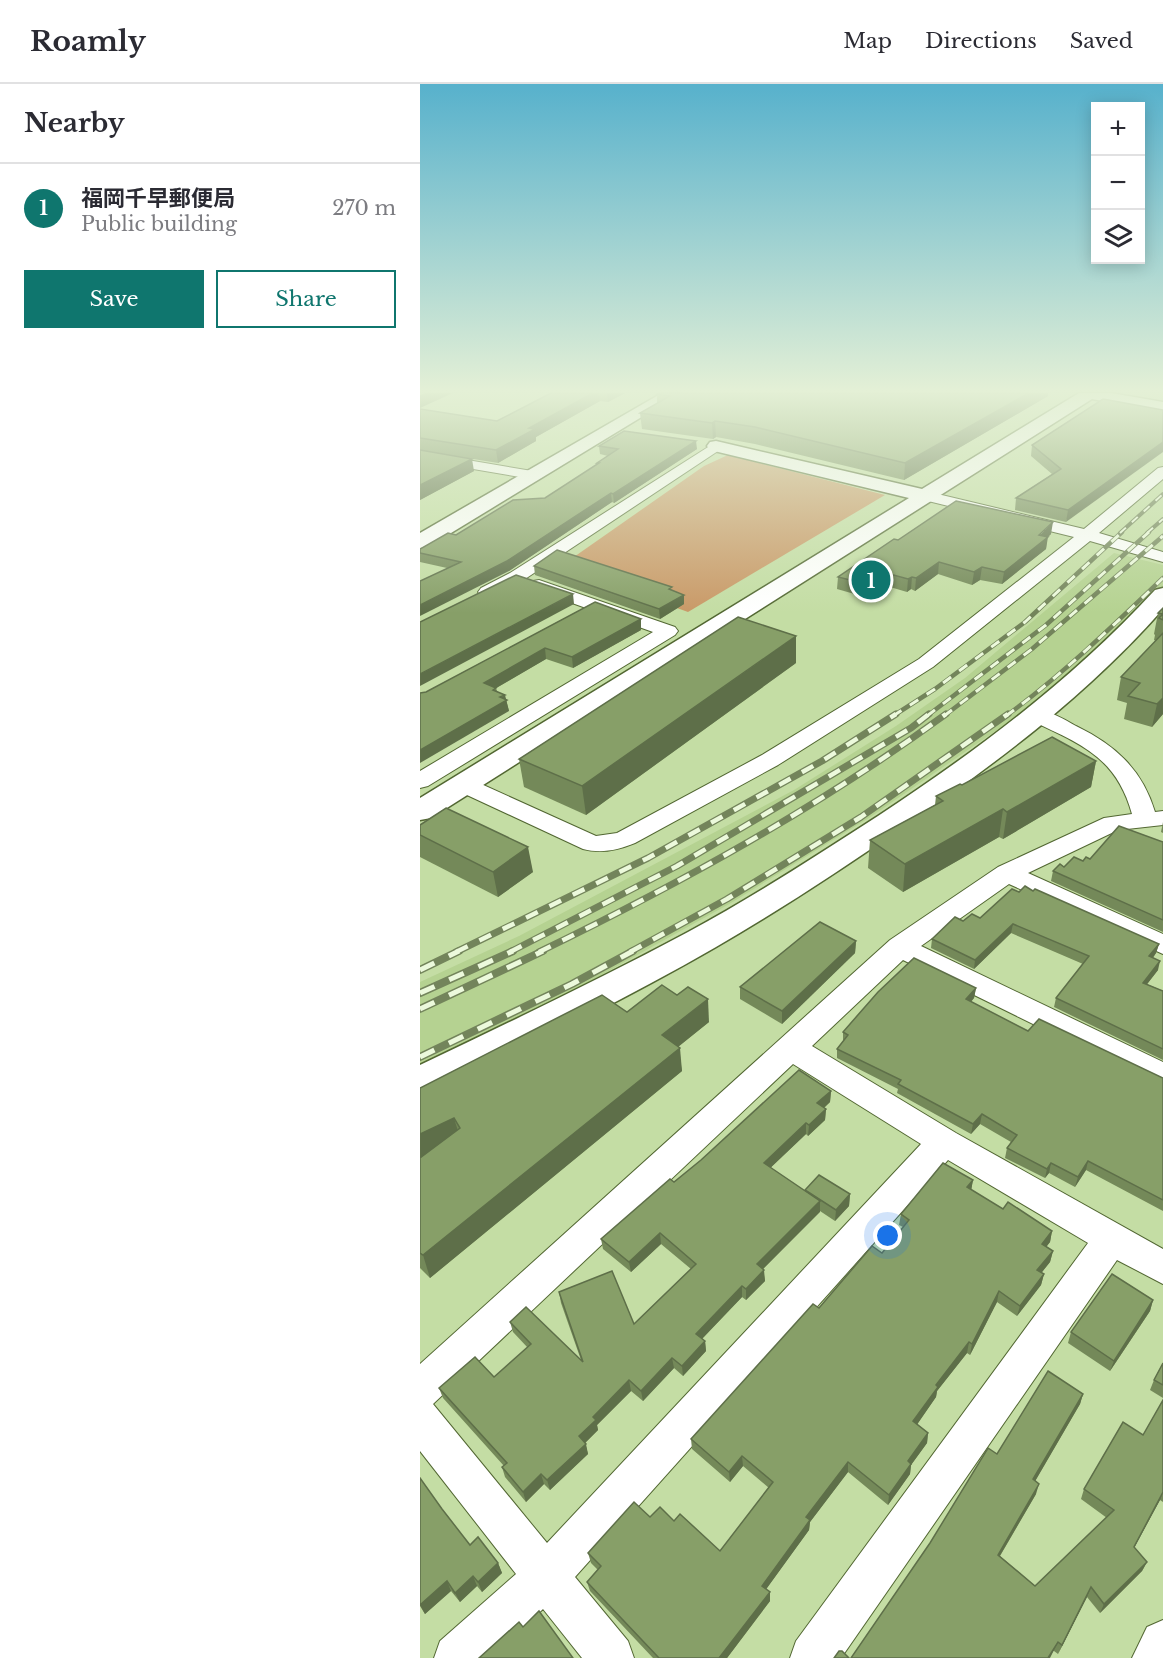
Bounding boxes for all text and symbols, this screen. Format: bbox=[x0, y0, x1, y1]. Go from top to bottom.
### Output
text: Roamly bbox=[30, 24, 146, 59]
text: Map bbox=[843, 28, 892, 54]
text: Directions bbox=[925, 28, 1037, 54]
text: Saved bbox=[1070, 28, 1133, 54]
map controls bbox=[1091, 102, 1145, 264]
button: + bbox=[1091, 102, 1145, 156]
text: Nearby bbox=[24, 107, 125, 139]
button: − bbox=[1091, 156, 1145, 210]
text: 福岡千早郵便局 bbox=[81, 185, 235, 212]
text: 1 bbox=[39, 196, 48, 220]
text: 270 m bbox=[332, 196, 396, 220]
button: layers bbox=[1091, 210, 1145, 264]
text: Public building bbox=[81, 212, 237, 236]
button: Save bbox=[24, 270, 204, 328]
button: Share bbox=[216, 270, 396, 328]
pin: 1 bbox=[852, 558, 890, 602]
your location bbox=[873, 1221, 902, 1250]

